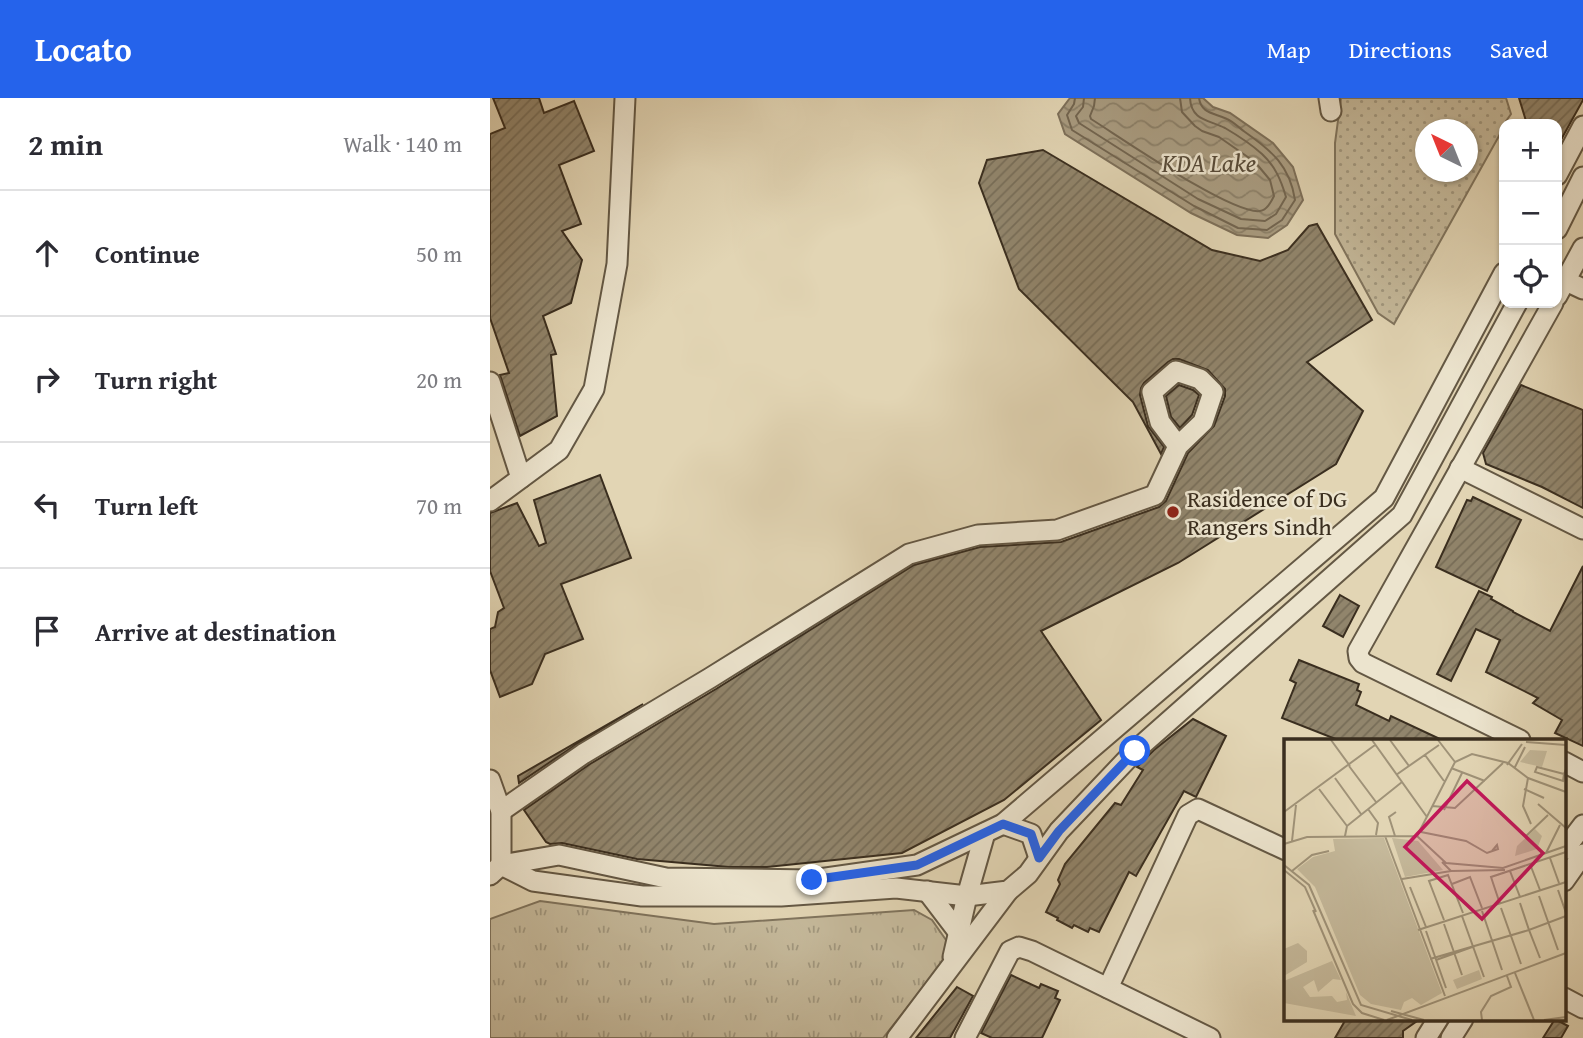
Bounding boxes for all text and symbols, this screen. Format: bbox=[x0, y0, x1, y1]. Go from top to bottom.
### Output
text: Locato bbox=[35, 25, 132, 73]
text: Map bbox=[1267, 32, 1311, 67]
text: Directions bbox=[1349, 32, 1452, 67]
text: Saved bbox=[1490, 32, 1548, 67]
north arrow bbox=[1415, 119, 1478, 182]
map controls bbox=[1499, 119, 1562, 308]
button: + bbox=[1499, 119, 1562, 182]
text: 2 min bbox=[28, 122, 103, 166]
text: Walk · 140 m bbox=[343, 127, 462, 160]
water label: KDA Lake bbox=[1161, 143, 1256, 182]
button: − bbox=[1499, 182, 1562, 245]
icon: ahead bbox=[28, 234, 66, 272]
text: Continue bbox=[95, 234, 200, 273]
text: 50 m bbox=[416, 237, 462, 270]
button: locate bbox=[1499, 245, 1562, 308]
icon: right bbox=[28, 360, 66, 398]
text: Turn right bbox=[95, 360, 217, 399]
text: 20 m bbox=[416, 363, 462, 396]
place label: Rasidence of DG Rangers Sindh bbox=[1187, 481, 1347, 544]
icon: left bbox=[28, 486, 66, 524]
text: Turn left bbox=[95, 486, 198, 525]
text: 70 m bbox=[416, 489, 462, 522]
marker: Rasidence of DG Rangers Sindh bbox=[1165, 504, 1181, 520]
icon: arrive bbox=[28, 612, 66, 650]
text: Arrive at destination bbox=[95, 612, 336, 651]
route start bbox=[1119, 735, 1150, 766]
inset map bbox=[1284, 739, 1566, 1020]
route end bbox=[796, 864, 827, 895]

